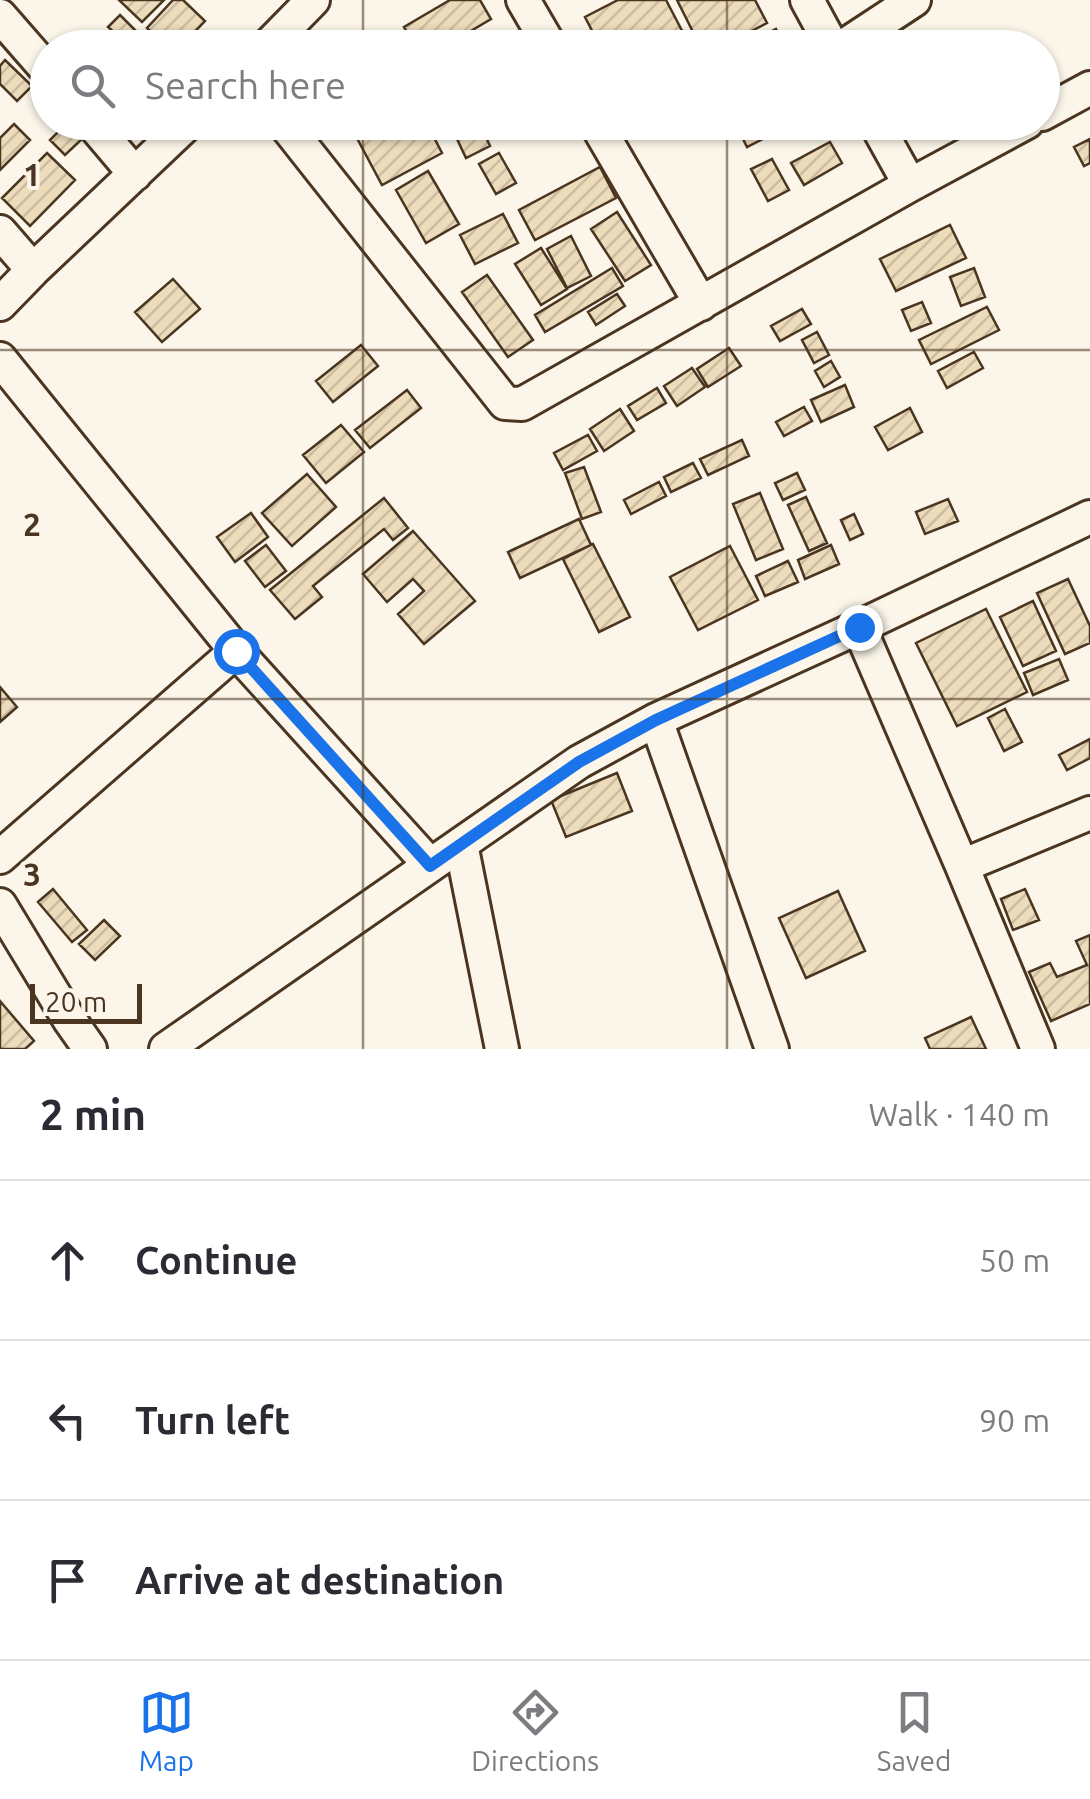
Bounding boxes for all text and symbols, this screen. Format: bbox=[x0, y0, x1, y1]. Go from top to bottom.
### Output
search box bbox=[30, 30, 1060, 140]
icon: search bbox=[65, 58, 120, 113]
text: Search here bbox=[145, 64, 346, 106]
text: 1 bbox=[23, 156, 41, 192]
text: 2 bbox=[23, 506, 41, 542]
route end bbox=[837, 605, 883, 651]
route start bbox=[214, 629, 260, 675]
text: 3 bbox=[23, 856, 41, 892]
scale bar bbox=[30, 979, 142, 1024]
text: 20 m bbox=[45, 986, 107, 1017]
text: 2 min bbox=[40, 1091, 146, 1138]
text: Walk · 140 m bbox=[868, 1096, 1050, 1132]
icon: ahead bbox=[40, 1233, 95, 1288]
text: Continue bbox=[135, 1239, 297, 1281]
text: 50 m bbox=[979, 1242, 1050, 1278]
icon: left bbox=[40, 1393, 95, 1448]
text: Turn left bbox=[135, 1399, 290, 1441]
text: 90 m bbox=[979, 1402, 1050, 1438]
icon: arrive bbox=[40, 1553, 95, 1608]
text: Arrive at destination bbox=[135, 1559, 504, 1601]
tab: Map bbox=[139, 1685, 194, 1776]
tab: Directions bbox=[471, 1685, 599, 1776]
tab: Saved bbox=[877, 1685, 951, 1776]

